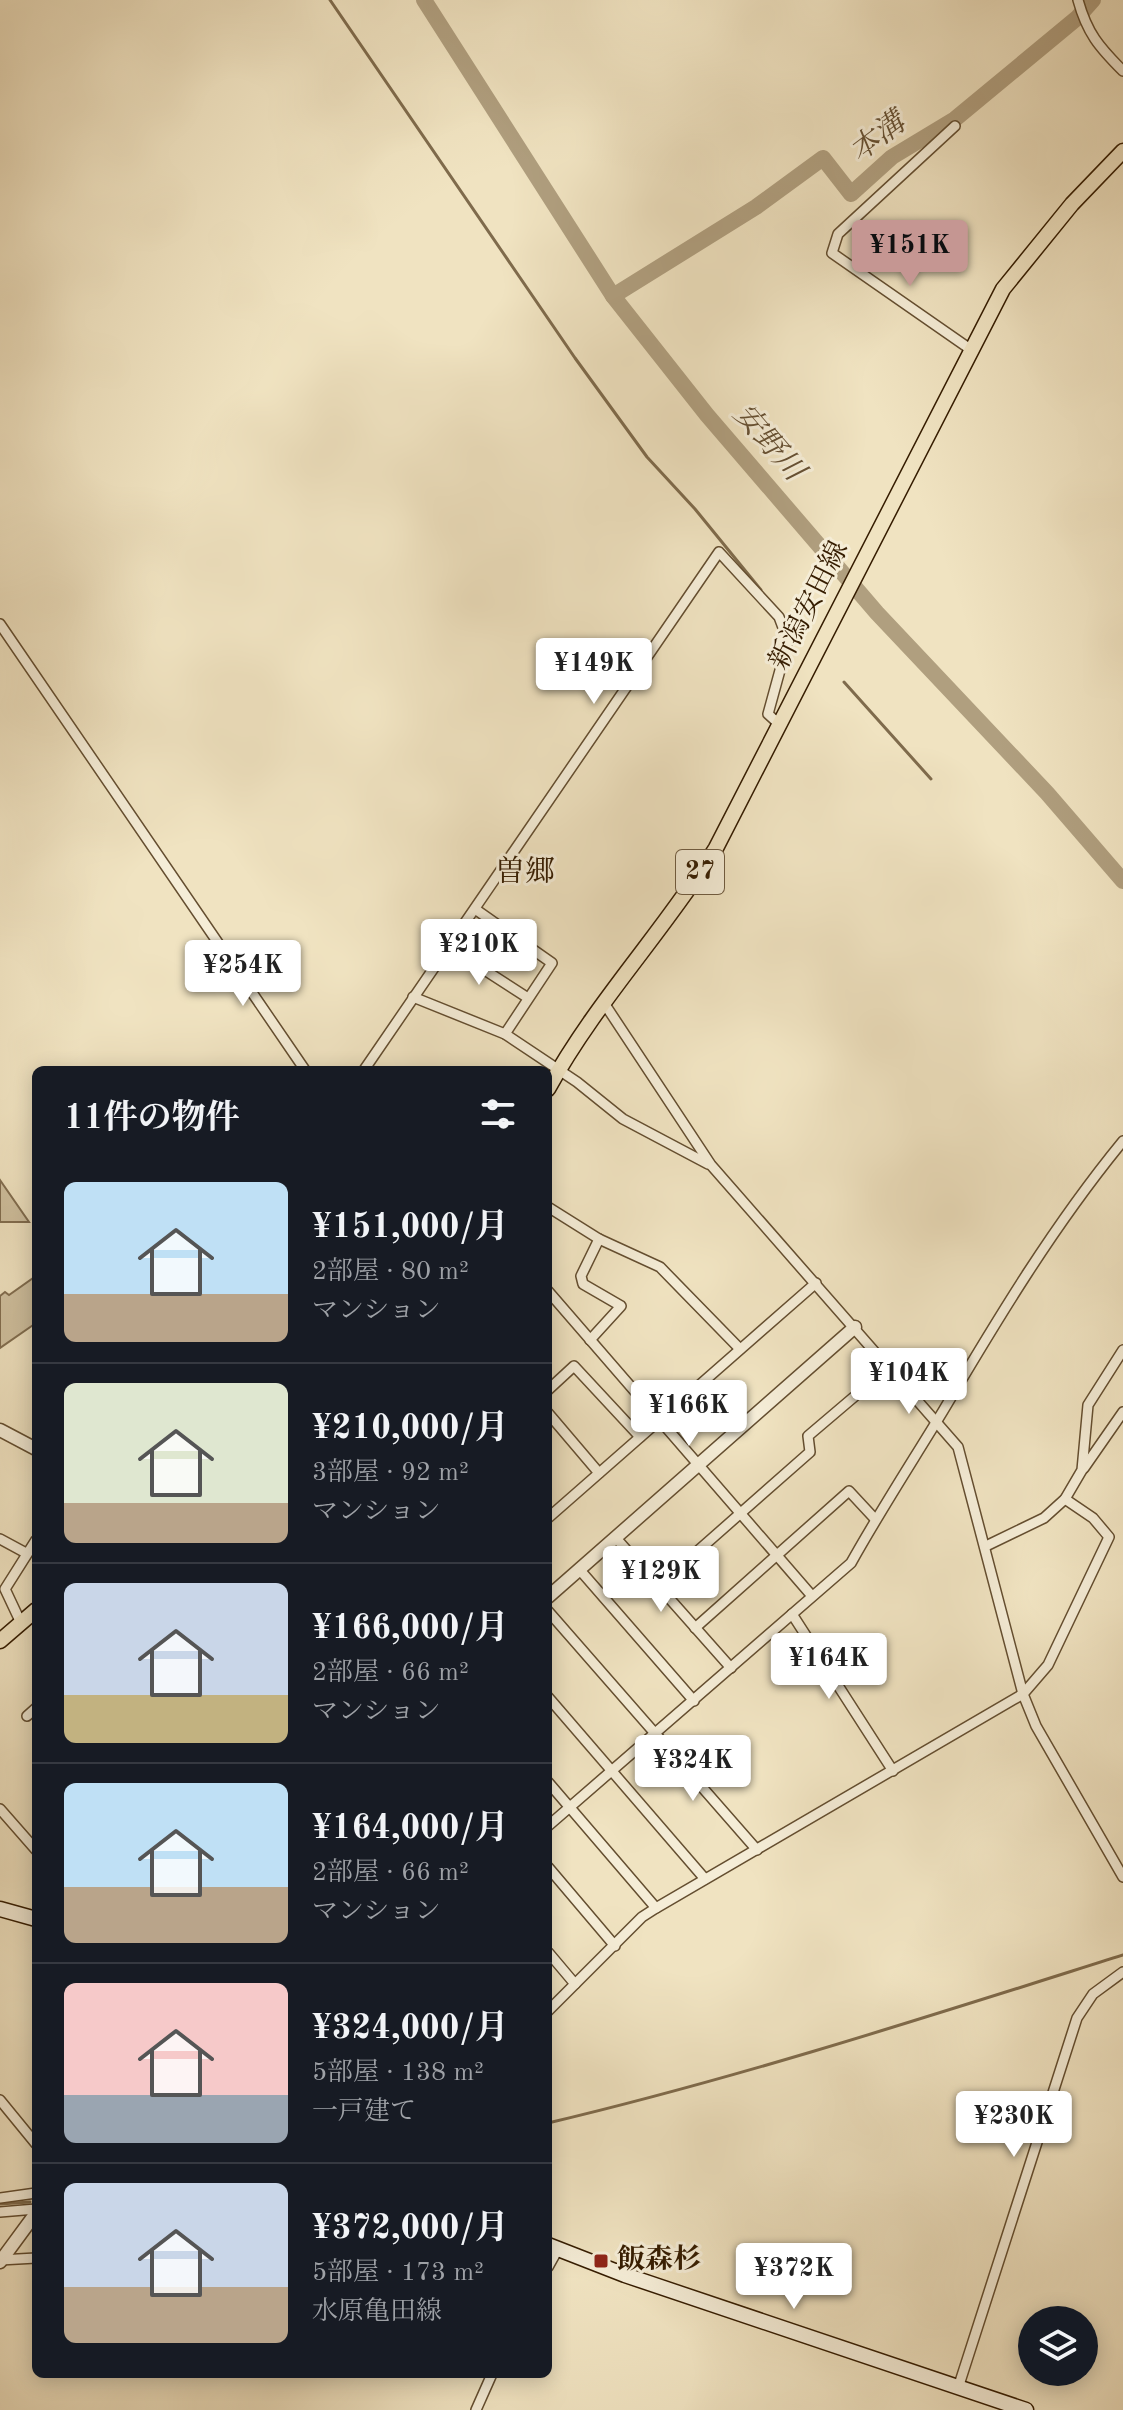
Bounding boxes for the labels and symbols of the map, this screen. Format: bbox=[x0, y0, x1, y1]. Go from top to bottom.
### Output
water label: 本溝 bbox=[843, 103, 914, 168]
pin: ¥151K bbox=[854, 220, 966, 288]
water label: 安野川 bbox=[727, 397, 813, 489]
street label: 新潟安田線 bbox=[763, 536, 854, 675]
pin: ¥149K bbox=[538, 638, 650, 706]
road number: 27 bbox=[676, 850, 724, 894]
district label: 曽郷 bbox=[495, 855, 555, 888]
pin: ¥210K bbox=[423, 919, 535, 987]
pin: ¥254K bbox=[187, 940, 299, 1008]
pin: ¥104K bbox=[853, 1348, 965, 1416]
pin: ¥166K bbox=[633, 1380, 745, 1448]
pin: ¥129K bbox=[605, 1546, 717, 1614]
pin: ¥164K bbox=[773, 1633, 885, 1701]
pin: ¥324K bbox=[637, 1735, 749, 1803]
pin: ¥230K bbox=[958, 2091, 1070, 2159]
pin: ¥372K bbox=[738, 2243, 850, 2311]
place label: 飯森杉 bbox=[617, 2244, 701, 2275]
marker: 飯森杉 bbox=[592, 2252, 610, 2270]

